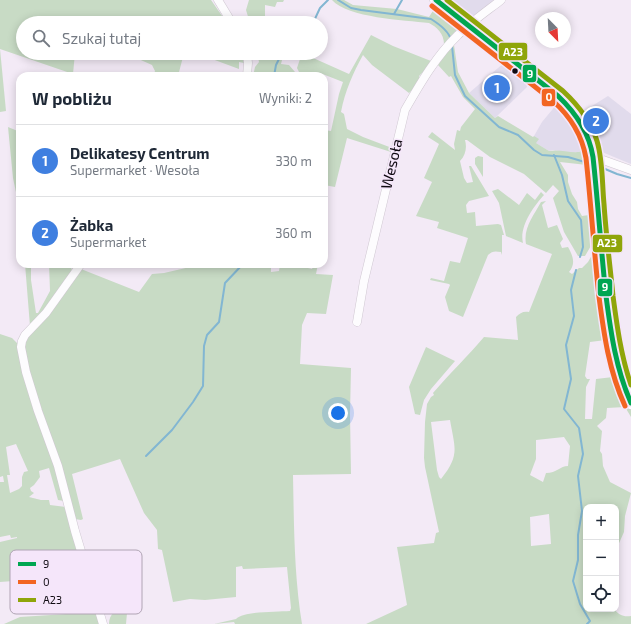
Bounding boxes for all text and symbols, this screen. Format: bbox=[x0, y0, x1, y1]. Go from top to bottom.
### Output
north arrow bbox=[535, 12, 571, 48]
search box bbox=[16, 16, 328, 60]
icon: search bbox=[30, 27, 52, 49]
text: Szukaj tutaj bbox=[62, 29, 141, 47]
line badge: A23 bbox=[498, 42, 528, 61]
text: A23 bbox=[503, 45, 523, 58]
line badge: 9 bbox=[522, 64, 537, 83]
unlabelled marker bbox=[510, 66, 520, 76]
text: 9 bbox=[527, 67, 533, 80]
pin: 1 bbox=[484, 73, 510, 103]
text: W pobliżu bbox=[32, 88, 112, 108]
line badge: 0 bbox=[541, 88, 556, 107]
text: Wyniki: 2 bbox=[259, 90, 312, 106]
text: 0 bbox=[546, 90, 553, 103]
pin: 2 bbox=[583, 106, 609, 136]
street label: Wesoła bbox=[376, 137, 406, 191]
text: Delikatesy Centrum bbox=[70, 144, 210, 162]
text: 1 bbox=[42, 153, 48, 169]
text: 330 m bbox=[275, 153, 312, 169]
text: Supermarket · Wesoła bbox=[70, 162, 200, 178]
text: Żabka bbox=[70, 216, 113, 234]
text: 2 bbox=[41, 225, 49, 241]
text: 360 m bbox=[275, 225, 312, 241]
text: Supermarket bbox=[70, 234, 147, 250]
line badge: A23 bbox=[592, 234, 623, 253]
text: A23 bbox=[597, 236, 617, 249]
line badge: 9 bbox=[597, 278, 613, 297]
text: 9 bbox=[602, 280, 608, 293]
your location bbox=[328, 403, 348, 423]
map controls bbox=[583, 504, 619, 612]
button: + bbox=[583, 504, 619, 540]
button: − bbox=[583, 540, 619, 576]
legend bbox=[10, 550, 142, 614]
text: 9 bbox=[43, 557, 49, 570]
text: 0 bbox=[43, 575, 50, 588]
button: locate bbox=[583, 576, 619, 612]
text: A23 bbox=[43, 593, 62, 606]

